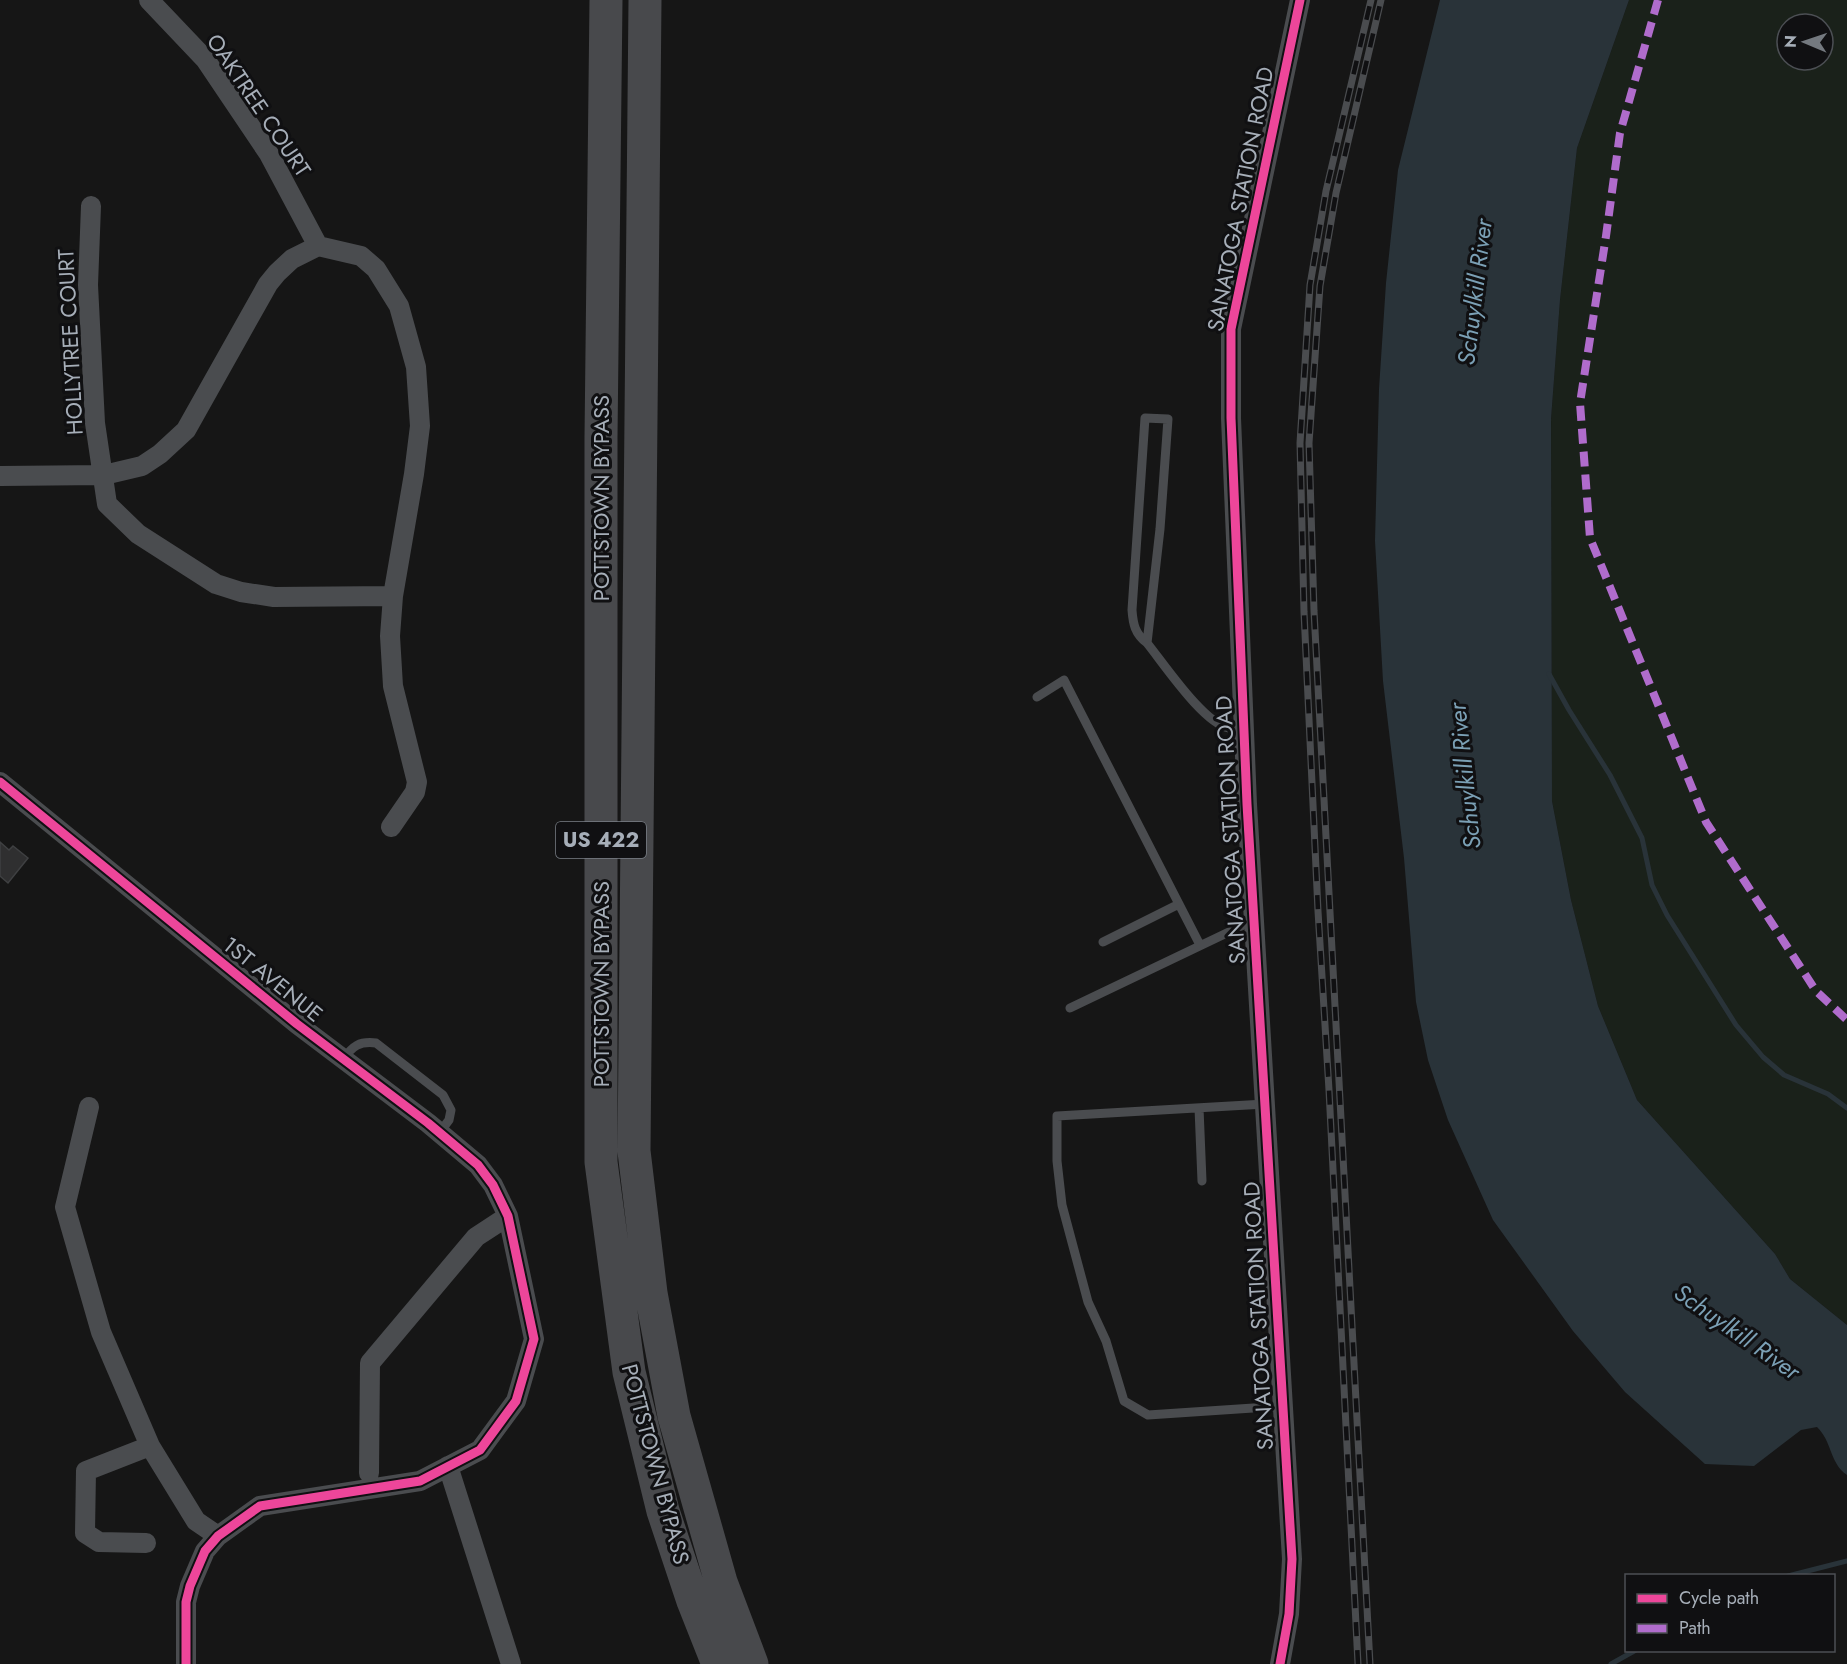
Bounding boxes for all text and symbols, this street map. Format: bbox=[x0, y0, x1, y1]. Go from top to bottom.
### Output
north arrow bbox=[1775, 12, 1835, 72]
street label: OAKTREE COURT bbox=[199, 27, 319, 184]
text: N bbox=[1779, 35, 1802, 48]
street label: SANATOGA STATION ROAD bbox=[1199, 64, 1281, 334]
water label: Schuylkill River bbox=[1448, 215, 1501, 367]
street label: HOLLYTREE COURT bbox=[49, 247, 91, 436]
street label: POTTSTOWN BYPASS bbox=[585, 395, 617, 601]
street label: SANATOGA STATION ROAD bbox=[1207, 695, 1253, 965]
water label: Schuylkill River bbox=[1439, 699, 1490, 851]
road number: US 422 bbox=[556, 822, 646, 858]
street label: POTTSTOWN BYPASS bbox=[585, 881, 617, 1087]
street label: 1ST AVENUE bbox=[216, 929, 330, 1029]
street label: SANATOGA STATION ROAD bbox=[1235, 1181, 1281, 1451]
water label: Schuylkill River bbox=[1667, 1275, 1809, 1389]
street label: POTTSTOWN BYPASS bbox=[614, 1360, 698, 1568]
legend bbox=[1625, 1574, 1835, 1652]
text: Cycle path bbox=[1679, 1585, 1759, 1611]
text: Path bbox=[1679, 1615, 1711, 1641]

